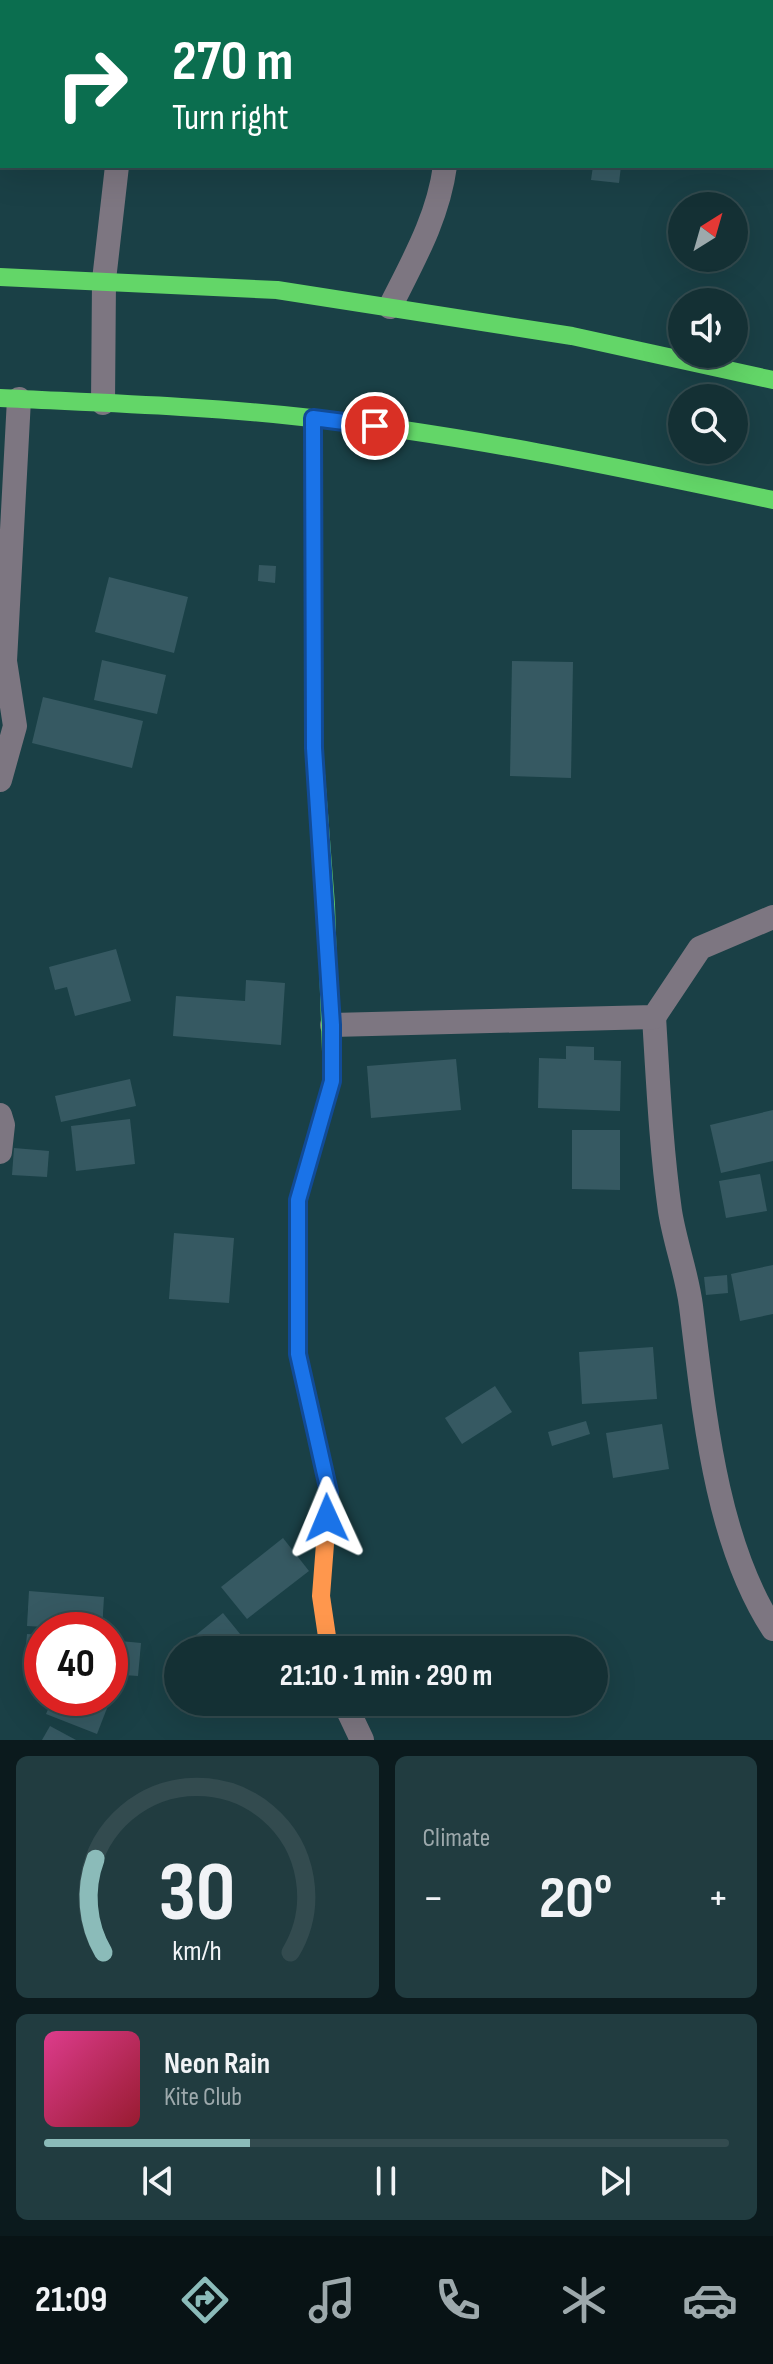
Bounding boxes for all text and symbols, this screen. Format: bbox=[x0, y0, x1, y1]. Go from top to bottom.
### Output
text: 270 m bbox=[172, 29, 293, 96]
icon: right bbox=[40, 32, 144, 136]
text: Turn right bbox=[172, 97, 289, 140]
north arrow bbox=[668, 192, 748, 272]
map controls bbox=[668, 192, 748, 464]
button: sound bbox=[668, 288, 748, 368]
button: search bbox=[668, 384, 748, 464]
pin bbox=[341, 392, 409, 460]
icon: arrive bbox=[353, 404, 397, 448]
position arrow bbox=[285, 1476, 369, 1560]
speed limit sign: 40 bbox=[24, 1612, 128, 1716]
text: 21:10 · 1 min · 290 m bbox=[280, 1658, 492, 1694]
text: Climate bbox=[423, 1823, 490, 1854]
text: 30 bbox=[159, 1844, 236, 1944]
text: 20° bbox=[539, 1863, 613, 1935]
text: − bbox=[423, 1872, 444, 1925]
text: + bbox=[707, 1872, 729, 1925]
text: km/h bbox=[173, 1934, 222, 1969]
text: Neon Rain bbox=[164, 2046, 270, 2082]
text: Kite Club bbox=[164, 2082, 242, 2113]
icon: previous bbox=[136, 2159, 180, 2203]
icon: pause bbox=[364, 2159, 408, 2203]
icon: next bbox=[593, 2159, 637, 2203]
icon: directions bbox=[177, 2272, 233, 2328]
icon: music bbox=[304, 2272, 360, 2328]
icon: phone bbox=[430, 2272, 486, 2328]
icon: climate bbox=[556, 2272, 612, 2328]
icon: car bbox=[682, 2272, 738, 2328]
text: 21:09 bbox=[35, 2279, 107, 2322]

